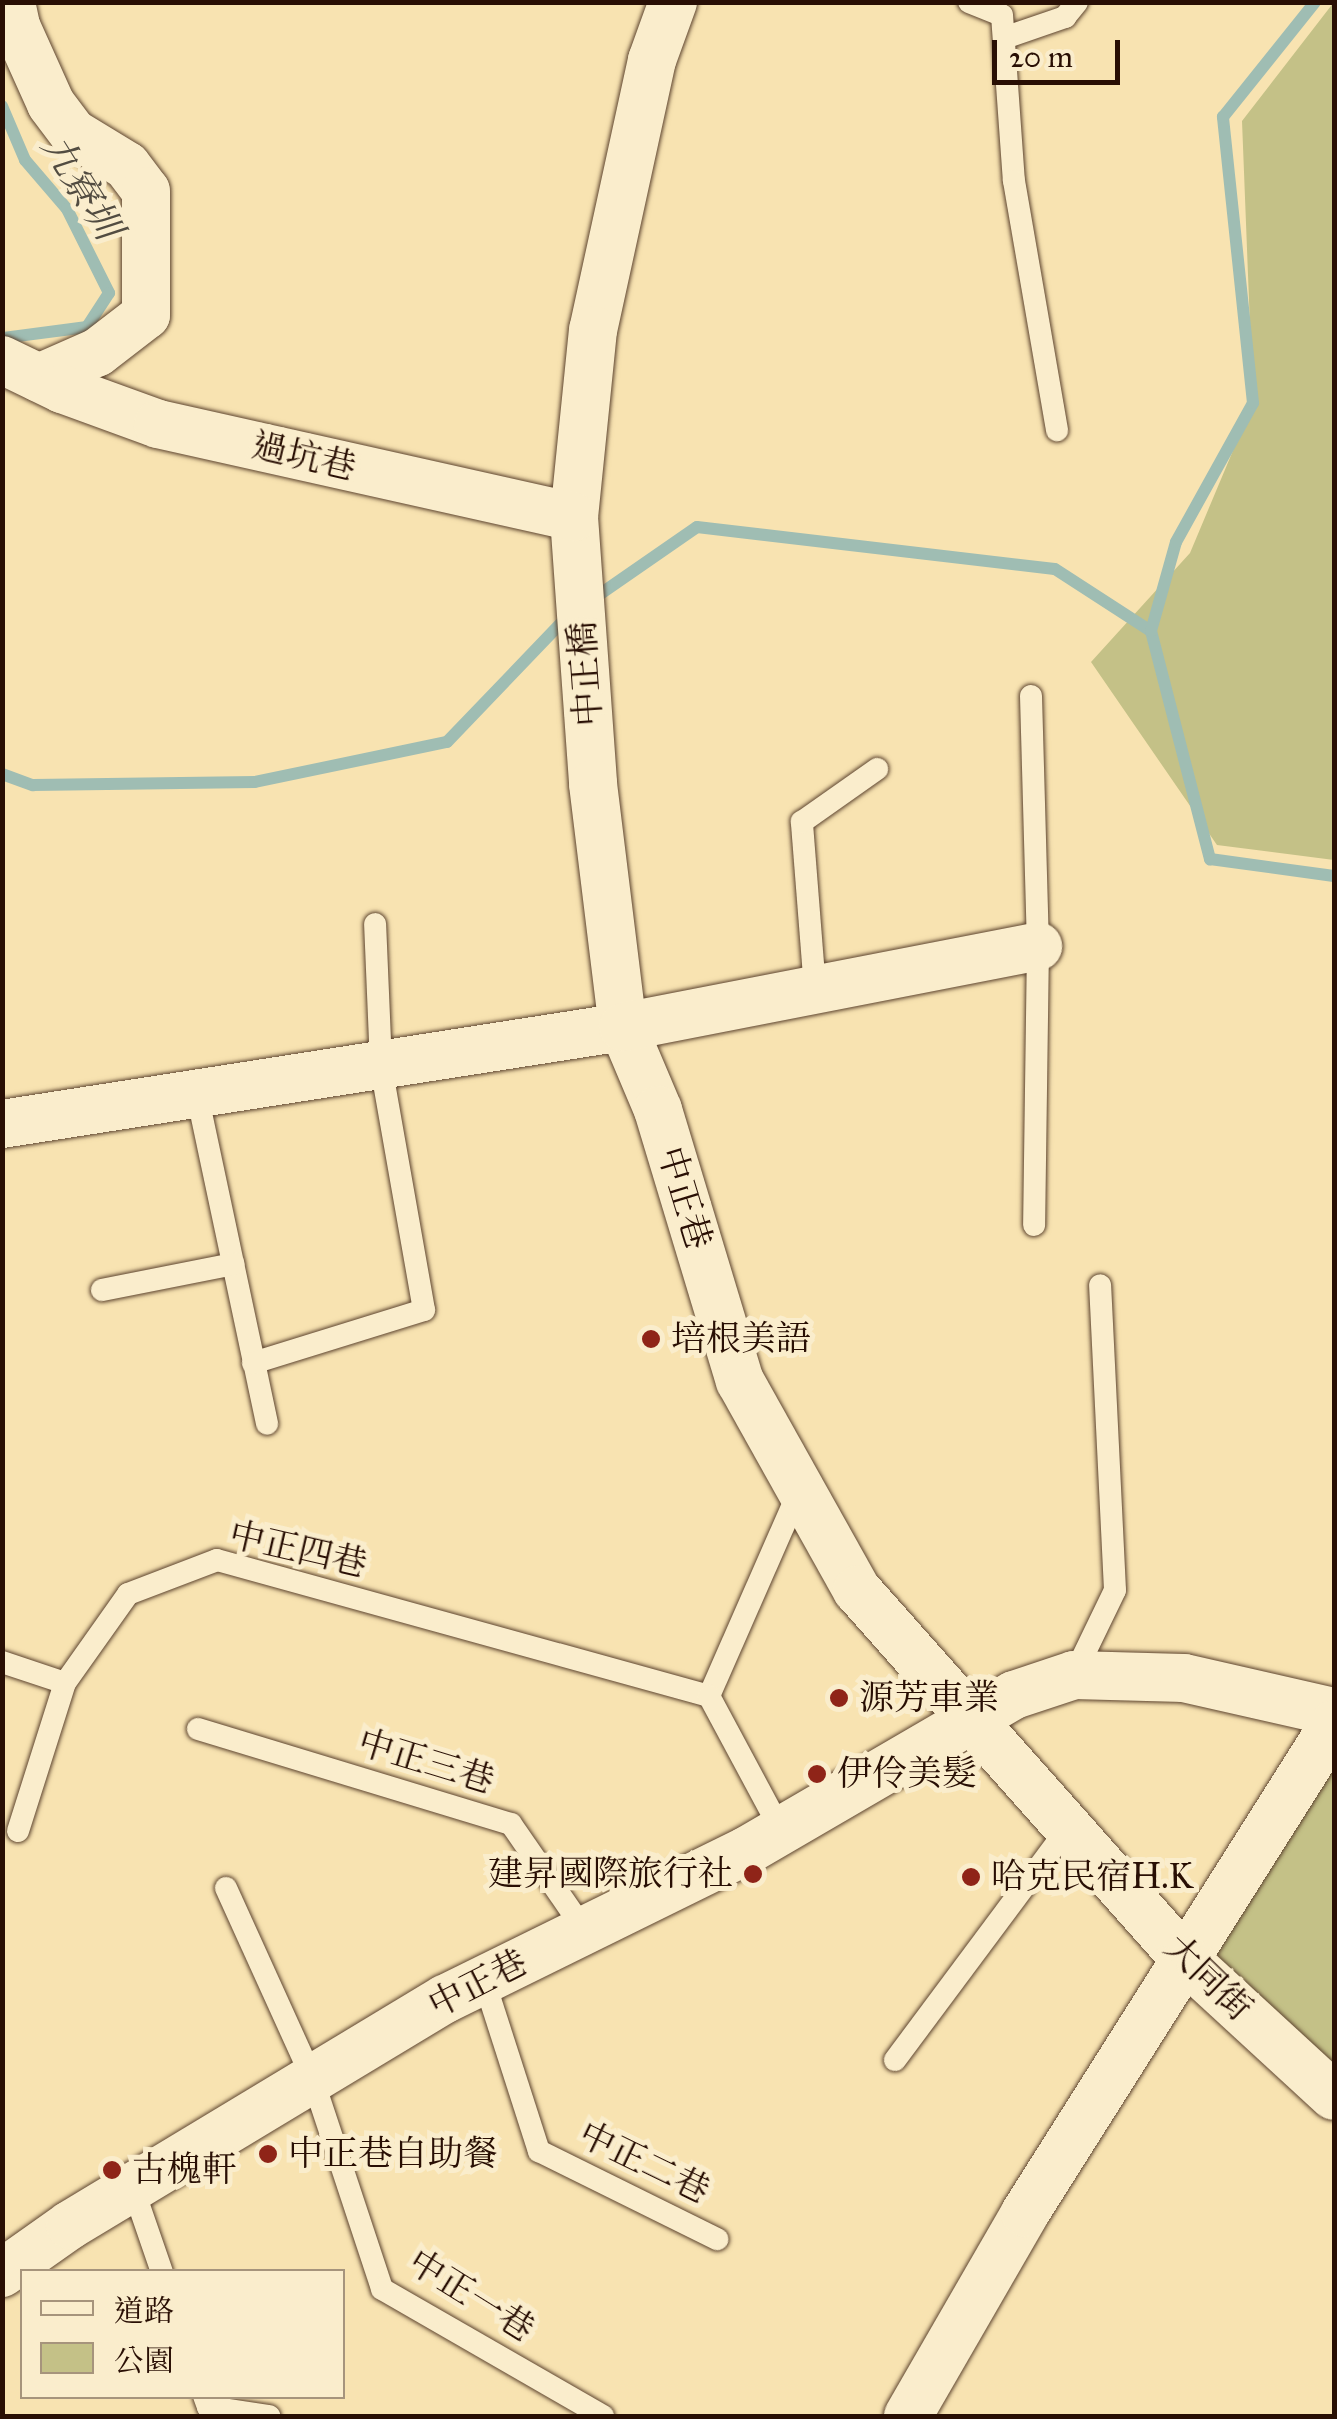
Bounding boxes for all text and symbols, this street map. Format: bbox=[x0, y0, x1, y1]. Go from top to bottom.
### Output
scale bar bbox=[997, 20, 1124, 82]
text: 20 m bbox=[1009, 39, 1073, 75]
water label: 九寮圳 bbox=[31, 127, 131, 247]
street label: 過坑巷 bbox=[248, 425, 360, 489]
street label: 中正橋 bbox=[561, 620, 611, 728]
street label: 中正巷 bbox=[649, 1142, 719, 1254]
place label: 培根美語 bbox=[671, 1318, 811, 1360]
marker: 培根美語 bbox=[640, 1328, 662, 1350]
street label: 中正四巷 bbox=[225, 1514, 371, 1586]
place label: 源芳車業 bbox=[859, 1677, 999, 1719]
marker: 源芳車業 bbox=[828, 1687, 850, 1709]
street label: 中正三巷 bbox=[353, 1721, 499, 1803]
place label: 伊伶美髮 bbox=[837, 1753, 977, 1795]
marker: 伊伶美髮 bbox=[806, 1763, 828, 1785]
place label: 建昇國際旅行社 bbox=[488, 1853, 733, 1895]
place label: 哈克民宿H.K bbox=[991, 1856, 1193, 1898]
marker: 建昇國際旅行社 bbox=[742, 1863, 764, 1885]
marker: 哈克民宿H.K bbox=[960, 1866, 982, 1888]
street label: 大同街 bbox=[1156, 1926, 1260, 2030]
street label: 中正巷 bbox=[422, 1941, 534, 2027]
street label: 中正二巷 bbox=[572, 2113, 716, 2213]
place label: 中正巷自助餐 bbox=[288, 2133, 498, 2175]
marker: 中正巷自助餐 bbox=[257, 2143, 279, 2165]
place label: 古槐軒 bbox=[132, 2149, 237, 2191]
marker: 古槐軒 bbox=[101, 2159, 123, 2181]
street label: 中正一巷 bbox=[401, 2241, 541, 2351]
legend bbox=[20, 2269, 345, 2399]
text: 道路 bbox=[114, 2293, 174, 2329]
text: 公園 bbox=[114, 2343, 174, 2379]

